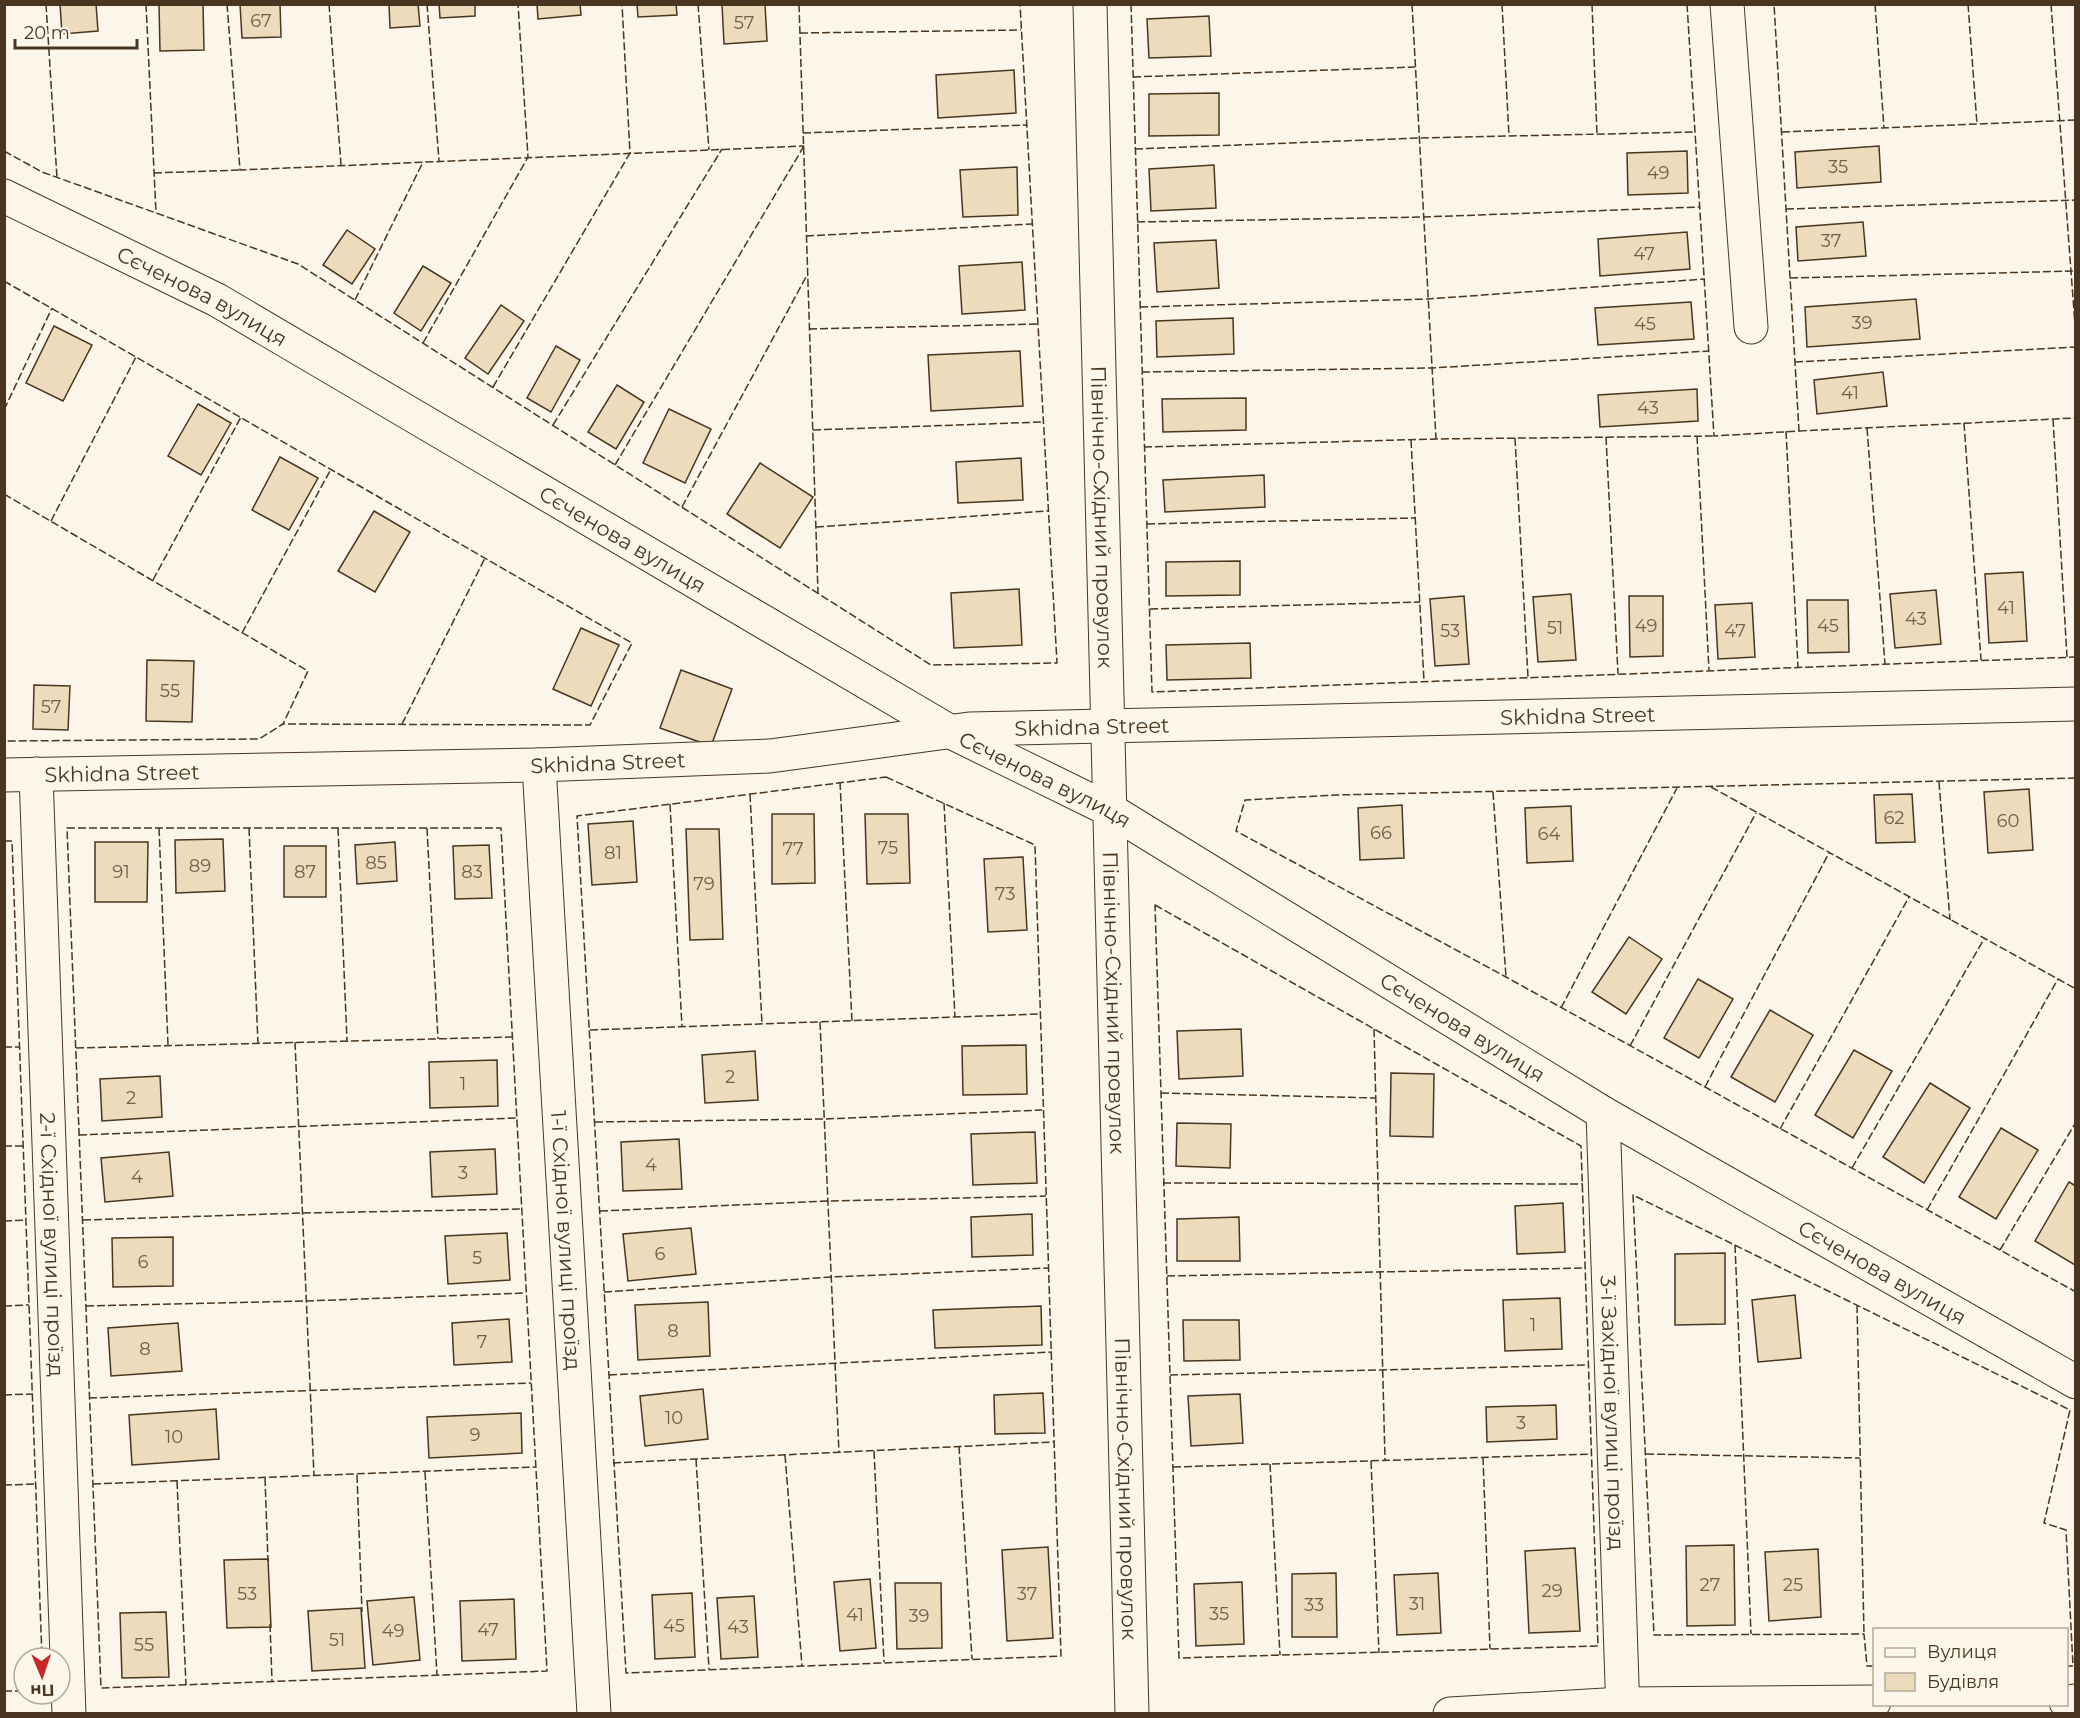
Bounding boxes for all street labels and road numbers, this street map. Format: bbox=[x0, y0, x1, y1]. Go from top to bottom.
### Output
street label: Сєченова вулиця bbox=[113, 241, 292, 351]
street label: Північно-Східний провулок bbox=[1086, 365, 1119, 669]
street label: Сєченова вулиця bbox=[535, 480, 711, 598]
street label: Skhidna Street bbox=[1500, 701, 1656, 730]
street label: Skhidna Street bbox=[1014, 712, 1170, 740]
street label: Сєченова вулиця bbox=[955, 725, 1136, 833]
street label: Skhidna Street bbox=[530, 747, 686, 778]
street label: Skhidna Street bbox=[44, 759, 200, 787]
street label: Північно-Східний провулок bbox=[1098, 851, 1131, 1154]
street label: Сєченова вулиця bbox=[1376, 967, 1550, 1087]
street label: 1-ї Східної вулиці проїзд bbox=[547, 1109, 587, 1371]
street label: 2-ї Східної вулиці проїзд bbox=[35, 1112, 70, 1377]
street label: Сєченова вулиця bbox=[1794, 1214, 1971, 1330]
street label: 3-ї Західної вулиці проїзд bbox=[1596, 1275, 1630, 1551]
street label: Північно-Східний провулок bbox=[1110, 1337, 1143, 1640]

